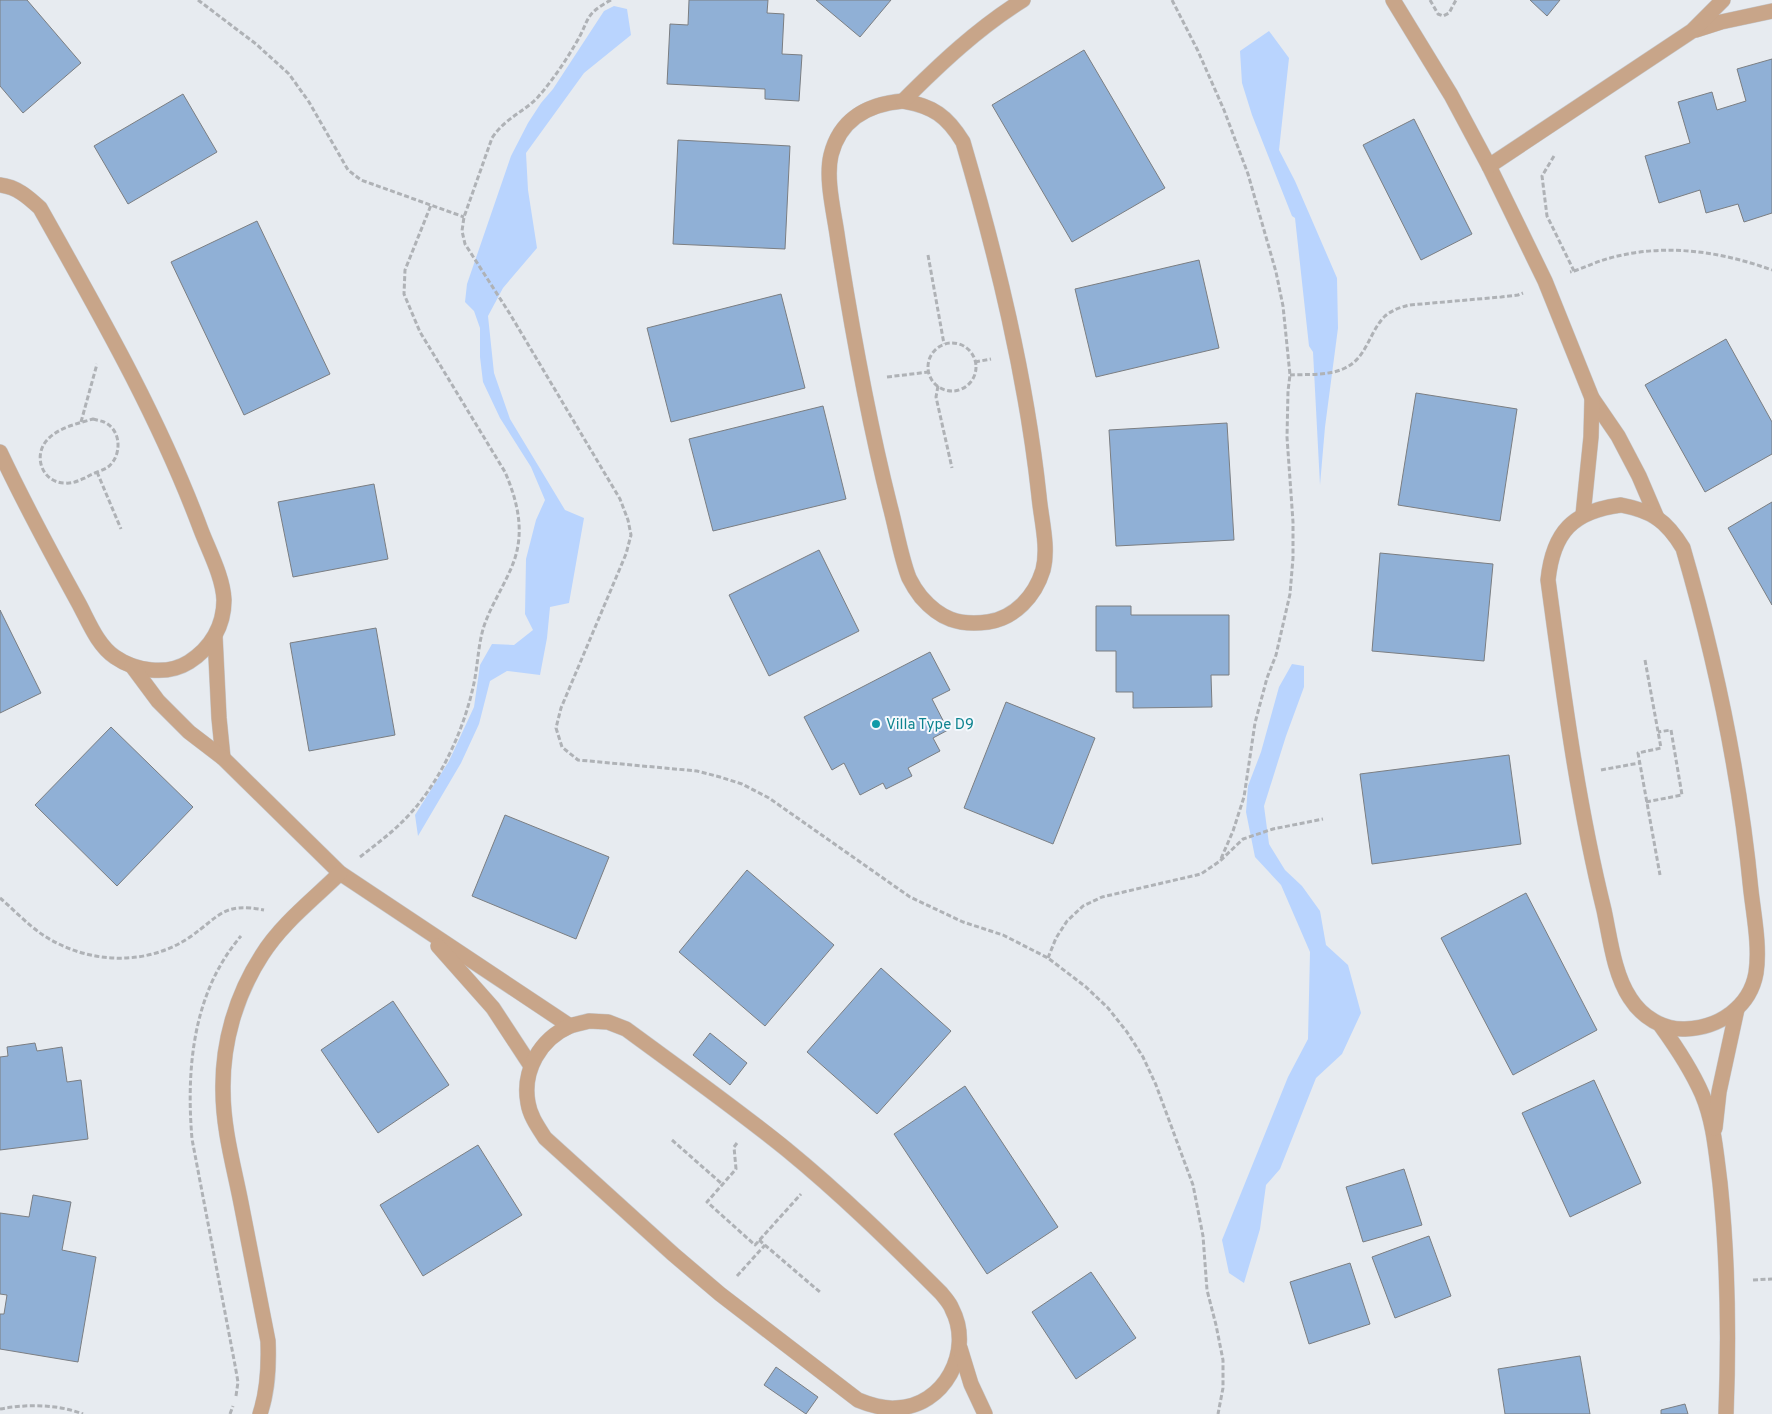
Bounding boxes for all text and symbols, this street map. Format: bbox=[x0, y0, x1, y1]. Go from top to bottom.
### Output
place label: Villa Type D9 bbox=[886, 716, 974, 735]
marker: Villa Type D9 bbox=[870, 718, 882, 730]

